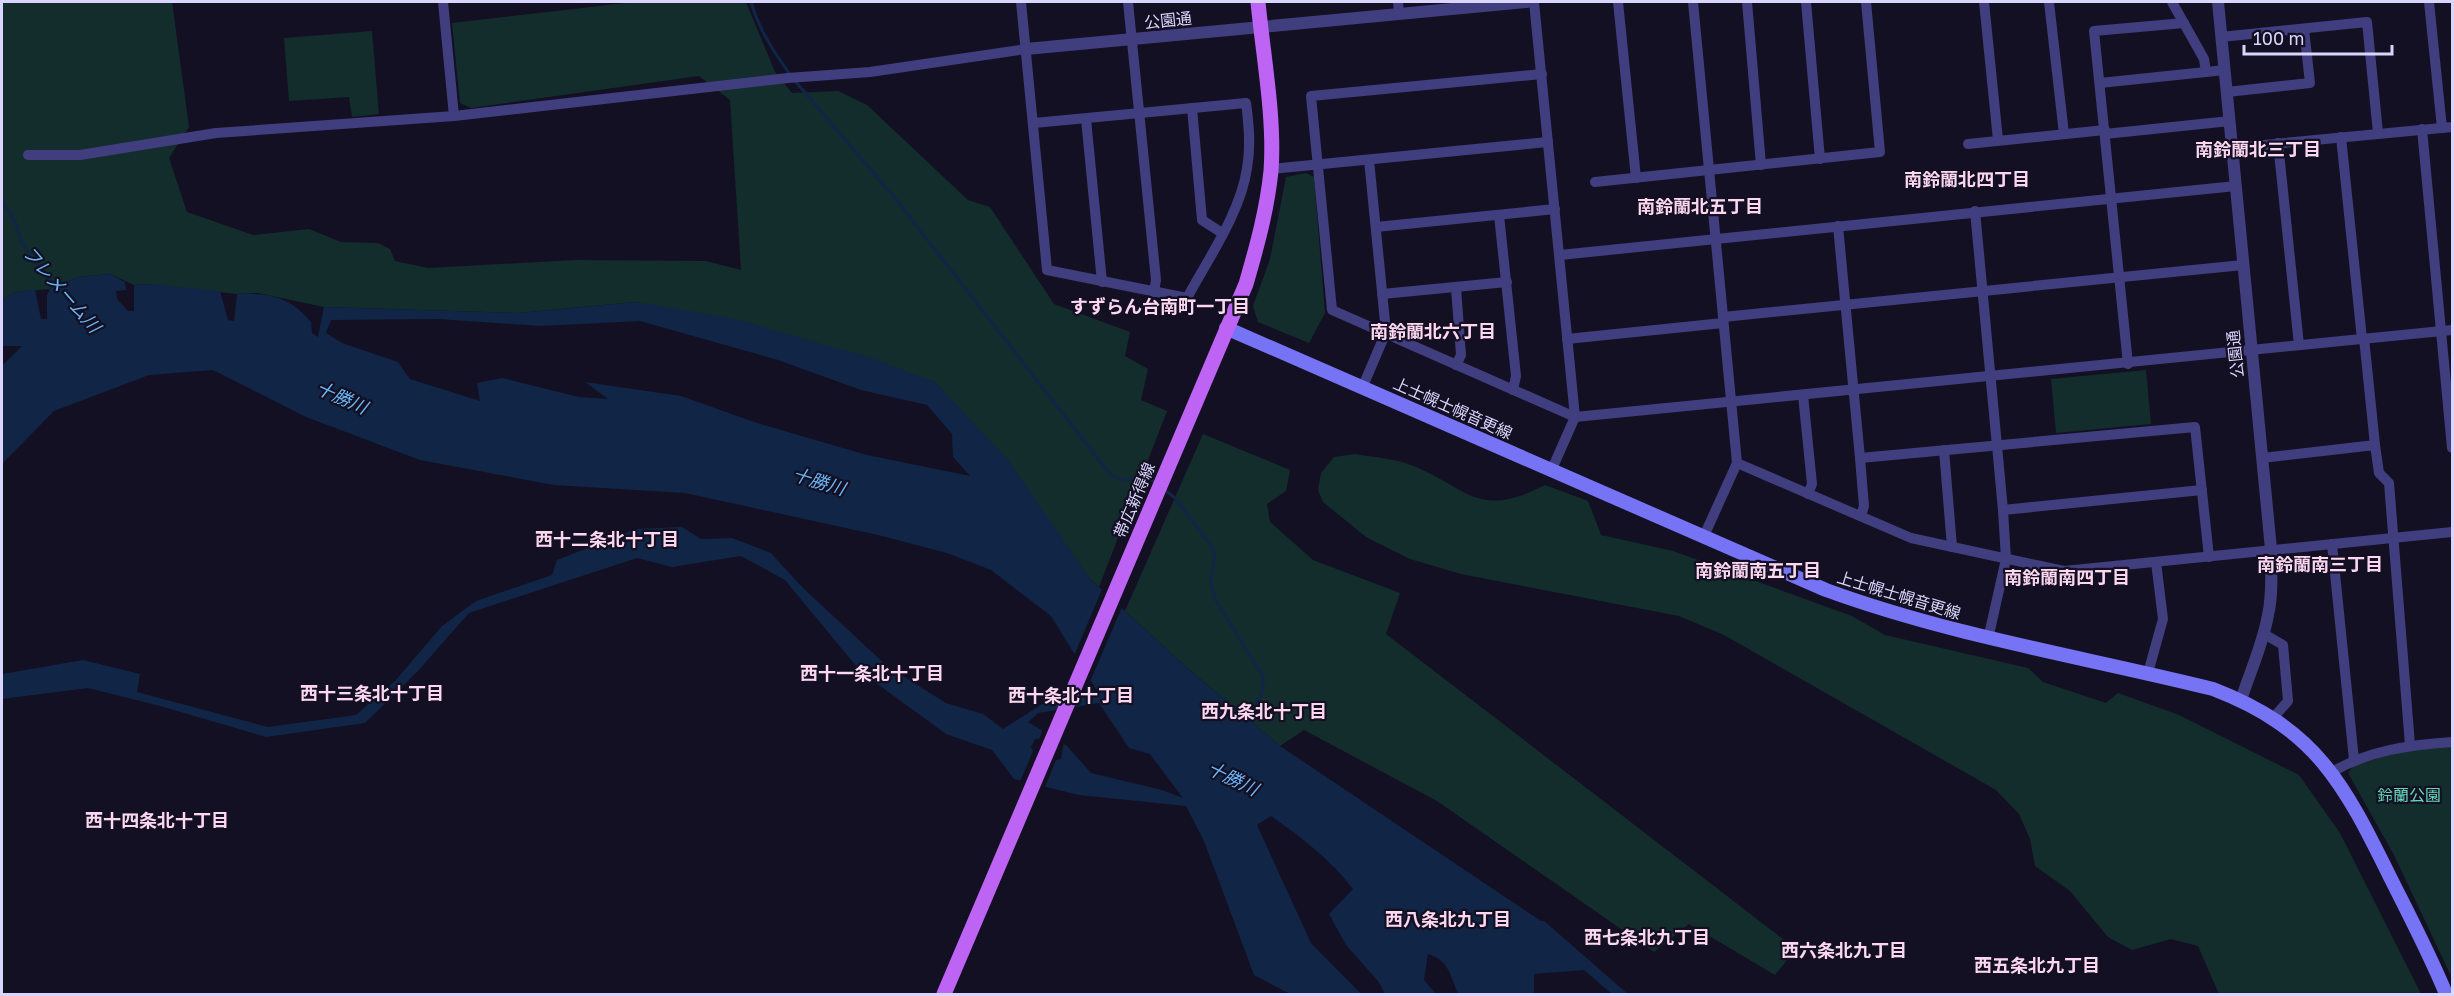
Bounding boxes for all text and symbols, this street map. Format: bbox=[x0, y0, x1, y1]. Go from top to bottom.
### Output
street label: 公園通 bbox=[1143, 8, 1193, 32]
scale bar bbox=[2244, 18, 2392, 56]
text: 100 m bbox=[2253, 27, 2304, 49]
district label: 南鈴蘭北三丁目 bbox=[2195, 138, 2321, 160]
district label: 南鈴蘭北四丁目 bbox=[1904, 168, 2030, 190]
district label: 南鈴蘭北五丁目 bbox=[1637, 195, 1763, 217]
water label: フレメーム川 bbox=[18, 241, 107, 338]
district label: すずらん台南町一丁目 bbox=[1070, 295, 1250, 317]
district label: 南鈴蘭北六丁目 bbox=[1370, 320, 1496, 342]
street label: 公園通 bbox=[2223, 329, 2247, 379]
street label: 上士幌士幌音更線 bbox=[1390, 373, 1516, 443]
water label: 十勝川 bbox=[313, 376, 373, 419]
street label: 帯広新得線 bbox=[1109, 459, 1159, 541]
water label: 十勝川 bbox=[790, 463, 850, 500]
district label: 西十二条北十丁目 bbox=[535, 528, 679, 550]
district label: 南鈴蘭南三丁目 bbox=[2257, 553, 2383, 575]
district label: 南鈴蘭南五丁目 bbox=[1695, 559, 1821, 581]
district label: 南鈴蘭南四丁目 bbox=[2004, 566, 2130, 588]
street label: 上士幌士幌音更線 bbox=[1835, 567, 1963, 623]
district label: 西十一条北十丁目 bbox=[800, 662, 944, 684]
district label: 西十三条北十丁目 bbox=[300, 682, 444, 704]
district label: 西十条北十丁目 bbox=[1008, 684, 1134, 706]
district label: 西九条北十丁目 bbox=[1201, 700, 1327, 722]
water label: 十勝川 bbox=[1204, 756, 1264, 801]
park label: 鈴蘭公園 bbox=[2377, 785, 2441, 805]
district label: 西十四条北十丁目 bbox=[85, 809, 229, 831]
district label: 西八条北九丁目 bbox=[1385, 908, 1511, 930]
district label: 西七条北九丁目 bbox=[1584, 926, 1710, 948]
district label: 西六条北九丁目 bbox=[1781, 939, 1907, 961]
district label: 西五条北九丁目 bbox=[1974, 954, 2100, 976]

